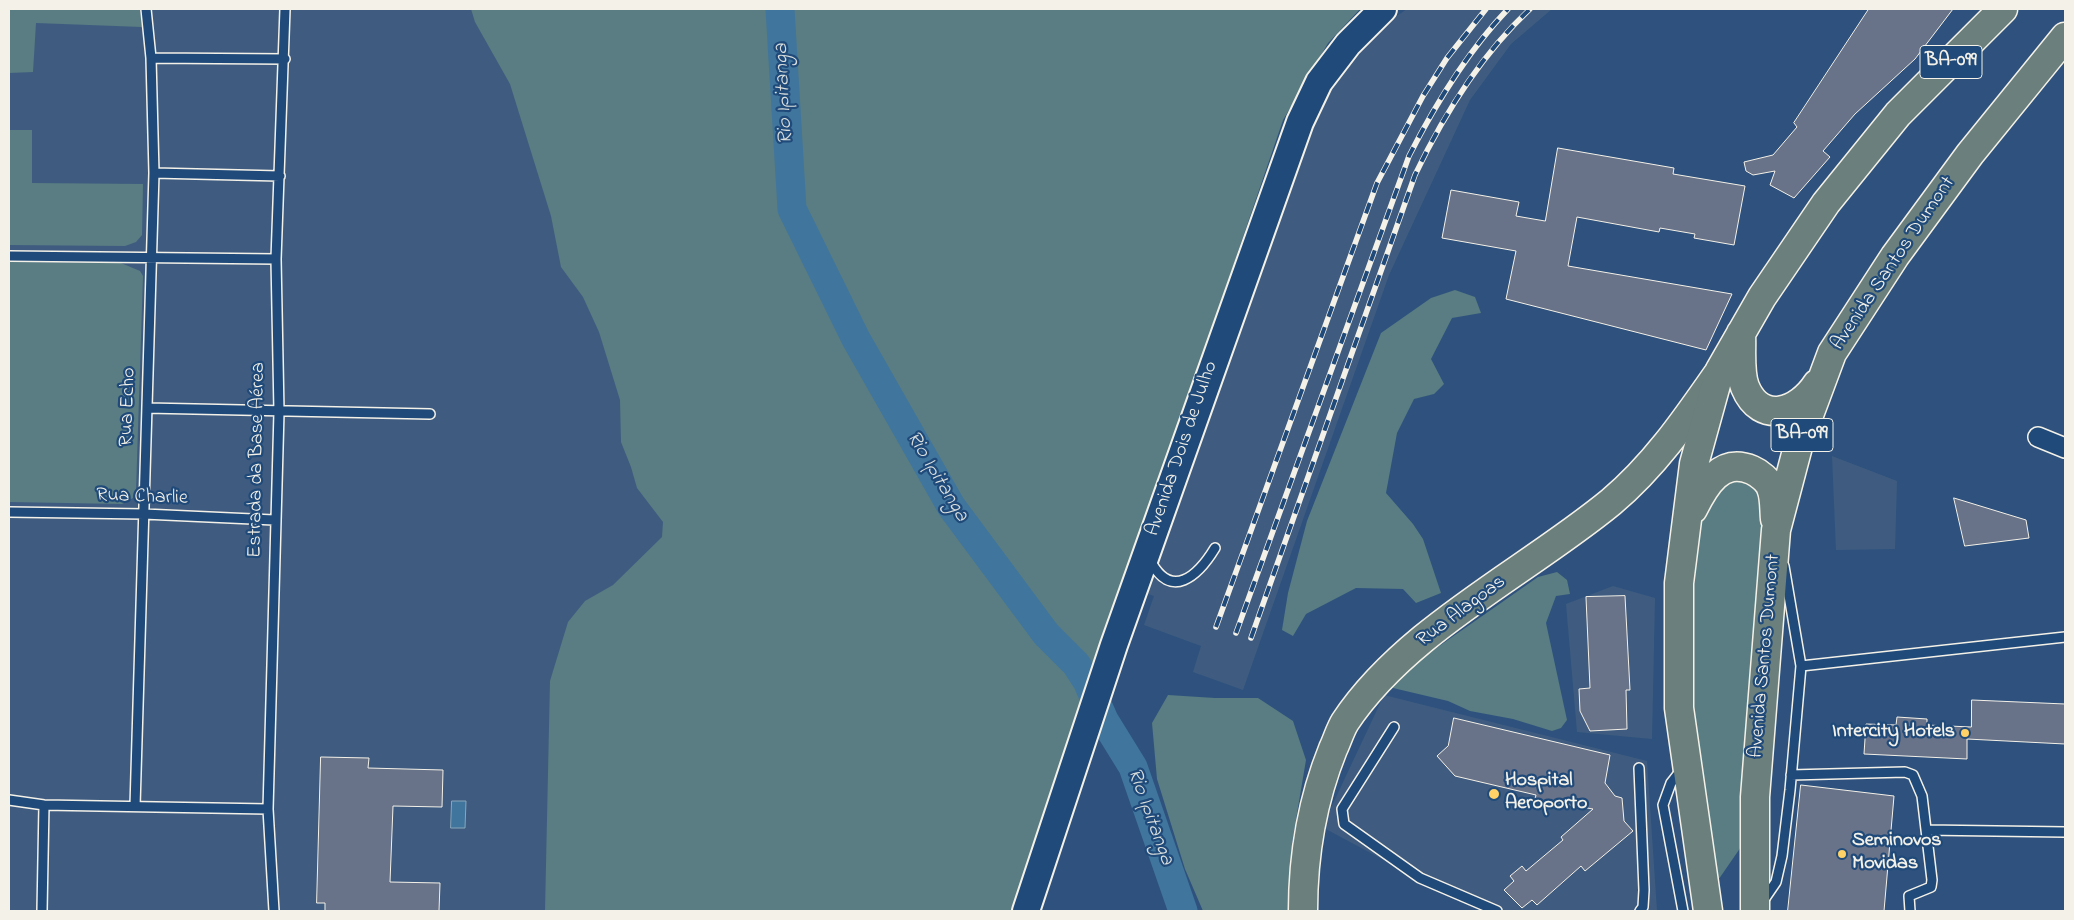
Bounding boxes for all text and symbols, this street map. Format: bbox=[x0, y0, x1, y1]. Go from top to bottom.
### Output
water label: Rio Ipitanga bbox=[770, 43, 800, 145]
road number: BA-099 bbox=[1920, 46, 1982, 78]
street label: Avenida Santos Dumont bbox=[1827, 173, 1961, 355]
street label: Avenida Dois de Julho bbox=[1142, 358, 1224, 540]
street label: Estrada da Base Aérea bbox=[244, 362, 272, 558]
street label: Rua Echo bbox=[116, 367, 142, 447]
road number: BA-099 bbox=[1771, 418, 1833, 452]
water label: Rio Ipitanga bbox=[899, 427, 973, 527]
street label: Rua Charlie bbox=[96, 484, 188, 512]
street label: Avenida Santos Dumont bbox=[1745, 553, 1787, 759]
street label: Rua Alagoas bbox=[1413, 571, 1511, 653]
place label: Intercity Hotels bbox=[1832, 721, 1955, 745]
marker: Intercity Hotels bbox=[1959, 727, 1971, 739]
water label: Rio Ipitanga bbox=[1120, 765, 1178, 869]
place label: Hospital Aeroporto bbox=[1505, 770, 1587, 817]
marker: Hospital Aeroporto bbox=[1487, 787, 1501, 801]
place label: Seminovos Movidas bbox=[1852, 830, 1941, 877]
marker: Seminovos Movidas bbox=[1836, 848, 1848, 860]

